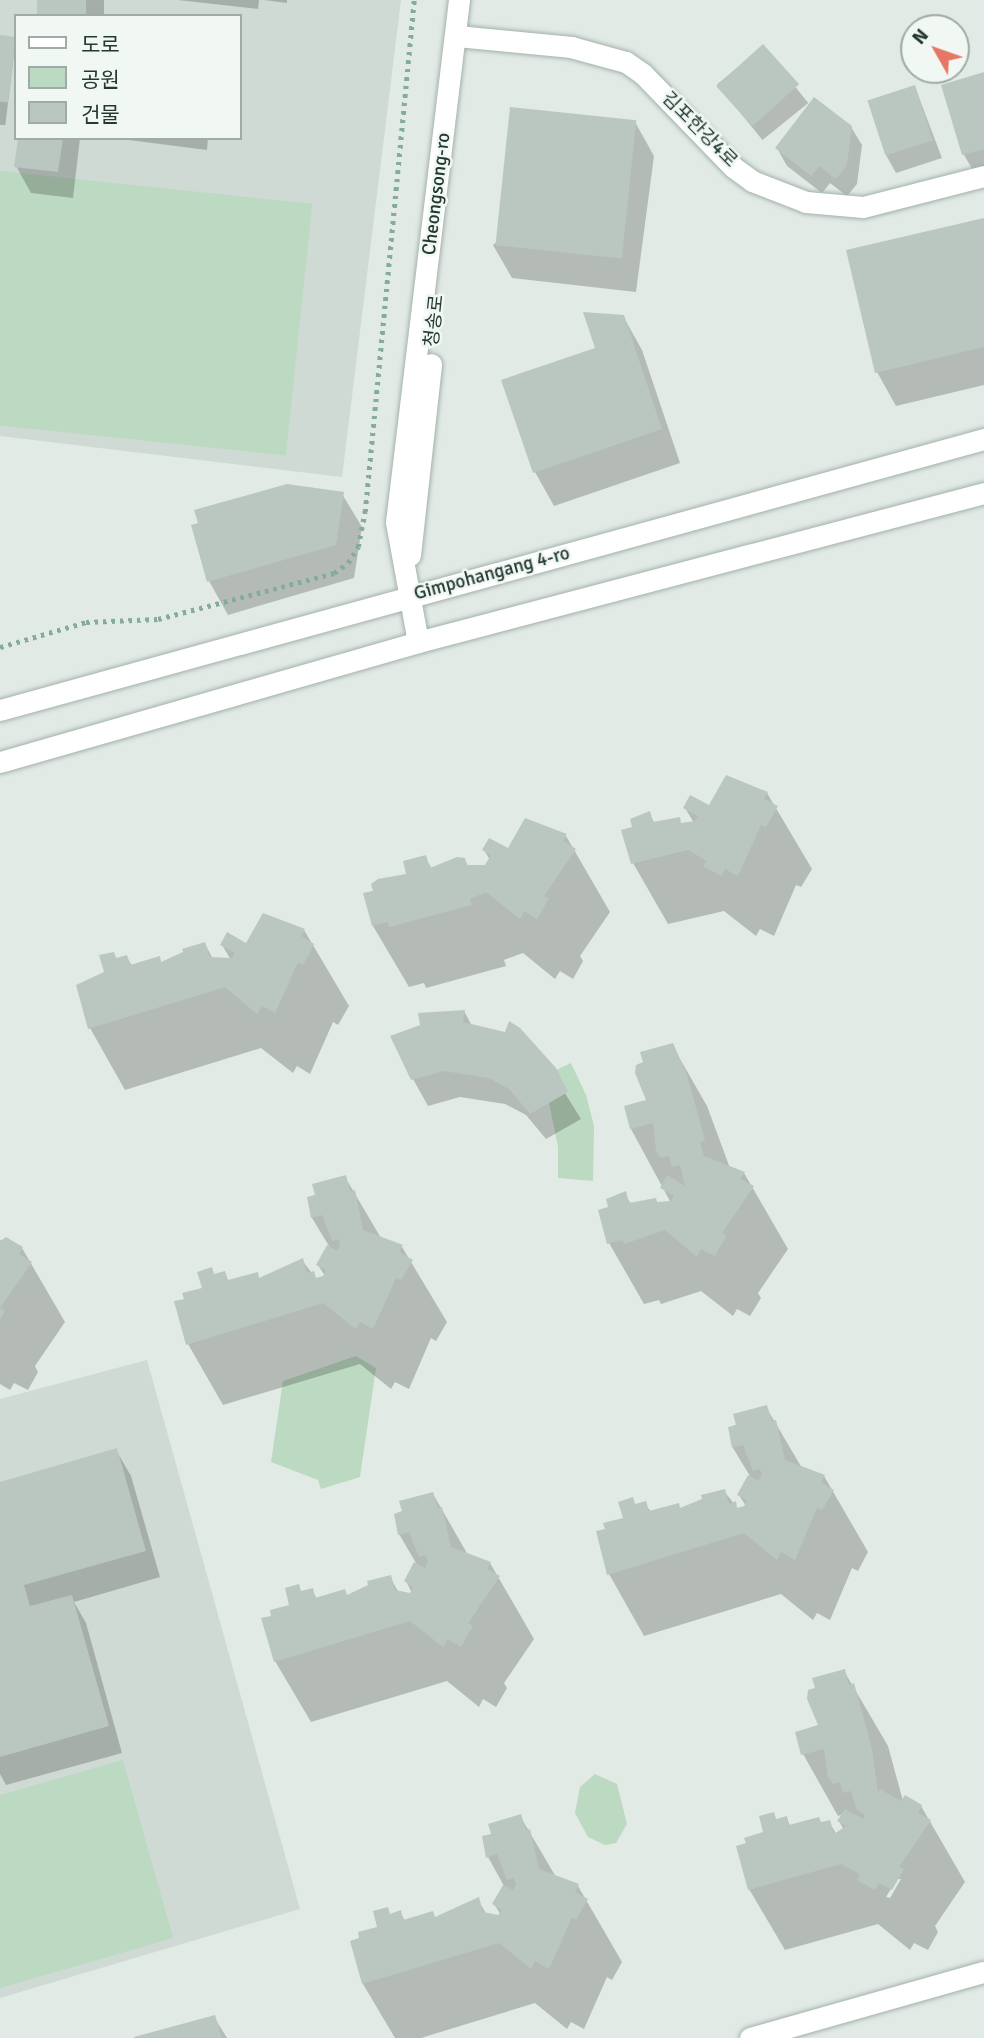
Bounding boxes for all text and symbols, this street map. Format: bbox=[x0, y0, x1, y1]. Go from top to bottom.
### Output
legend bbox=[14, 14, 242, 140]
north arrow bbox=[900, 14, 970, 84]
text: N bbox=[907, 24, 934, 50]
text: 도로 bbox=[81, 32, 120, 58]
text: 공원 bbox=[81, 67, 120, 93]
street label: 김포한강4로 bbox=[656, 87, 742, 173]
text: 건물 bbox=[81, 102, 120, 128]
street label: Cheongsong-ro bbox=[418, 131, 456, 257]
street label: 청송로 bbox=[421, 294, 449, 348]
street label: Gimpohangang 4-ro bbox=[412, 542, 572, 606]

